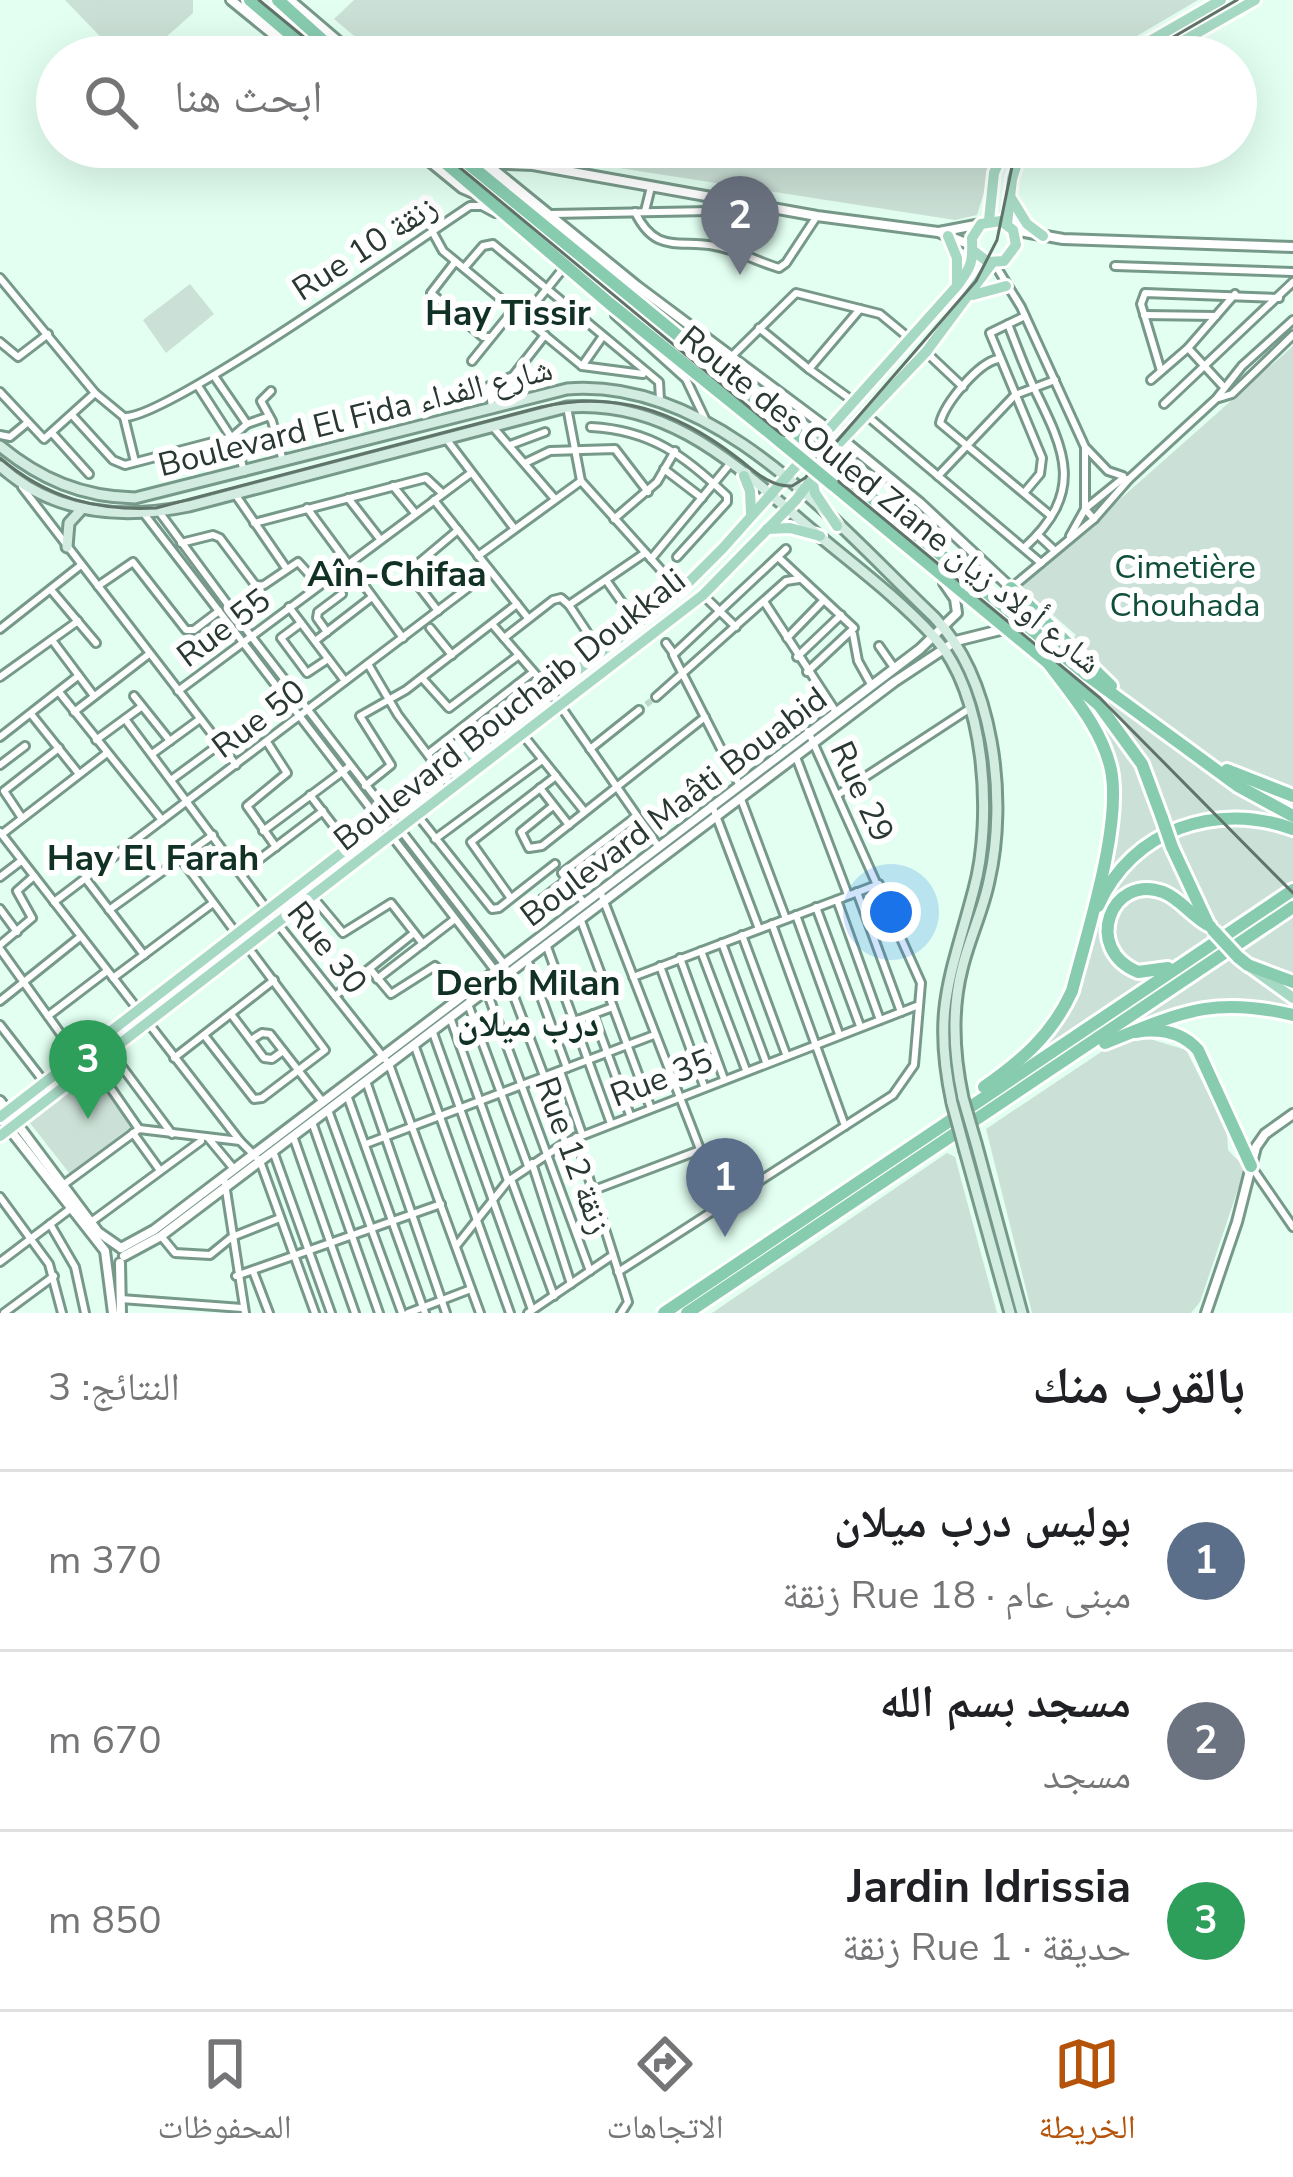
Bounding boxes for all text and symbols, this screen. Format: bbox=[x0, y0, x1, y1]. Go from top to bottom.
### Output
search box bbox=[36, 36, 1257, 168]
text: ابحث هنا bbox=[174, 67, 323, 128]
icon: search bbox=[78, 69, 144, 135]
pin: 2 bbox=[701, 176, 779, 275]
street label: Rue 10 زنقة bbox=[284, 185, 446, 312]
district label: Hay Tissir bbox=[425, 289, 591, 338]
street label: Route des Ouled Ziane شارع أولاد زيان bbox=[670, 316, 1110, 685]
street label: Boulevard El Fida شارع الفداء bbox=[154, 347, 557, 488]
park label: Cimetière Chouhada bbox=[1110, 545, 1260, 628]
district label: Aîn-Chifaa bbox=[307, 550, 487, 599]
street label: Boulevard Bouchaib Doukkali bbox=[325, 559, 695, 862]
street label: Rue 55 bbox=[168, 578, 280, 678]
street label: Rue 50 bbox=[203, 669, 315, 769]
street label: Boulevard Maâti Bouabid bbox=[511, 677, 837, 937]
street label: Rue 29 bbox=[819, 734, 904, 849]
district label: Hay El Farah bbox=[47, 834, 259, 883]
your location bbox=[861, 882, 921, 942]
street label: Rue 30 bbox=[276, 892, 377, 1004]
district label: Derb Milan درب ميلان bbox=[435, 959, 621, 1049]
pin: 3 bbox=[49, 1020, 127, 1119]
street label: Rue 35 bbox=[604, 1038, 719, 1118]
street label: Rue 12 زنقة bbox=[523, 1071, 622, 1240]
pin: 1 bbox=[686, 1138, 764, 1237]
text: بالقرب منك bbox=[1032, 1351, 1245, 1421]
text: النتائج: 3 bbox=[48, 1361, 180, 1414]
text: بوليس درب ميلان bbox=[834, 1492, 1131, 1553]
text: 370 m bbox=[48, 1534, 162, 1587]
text: 1 bbox=[1194, 1534, 1218, 1587]
text: مبنى عام · Rue 18 زنقة bbox=[782, 1569, 1131, 1622]
text: مسجد بسم الله bbox=[879, 1672, 1131, 1733]
text: 670 m bbox=[48, 1714, 162, 1767]
text: 2 bbox=[1194, 1714, 1218, 1767]
text: مسجد bbox=[1043, 1749, 1131, 1802]
text: Jardin Idrissia bbox=[847, 1857, 1131, 1918]
text: 850 m bbox=[48, 1894, 162, 1947]
text: 3 bbox=[1194, 1894, 1218, 1947]
text: حديقة · Rue 1 زنقة bbox=[842, 1921, 1131, 1974]
tab: المحفوظات bbox=[157, 2031, 292, 2159]
tab: الاتجاهات bbox=[606, 2031, 724, 2159]
tab: الخريطة bbox=[1038, 2031, 1136, 2159]

